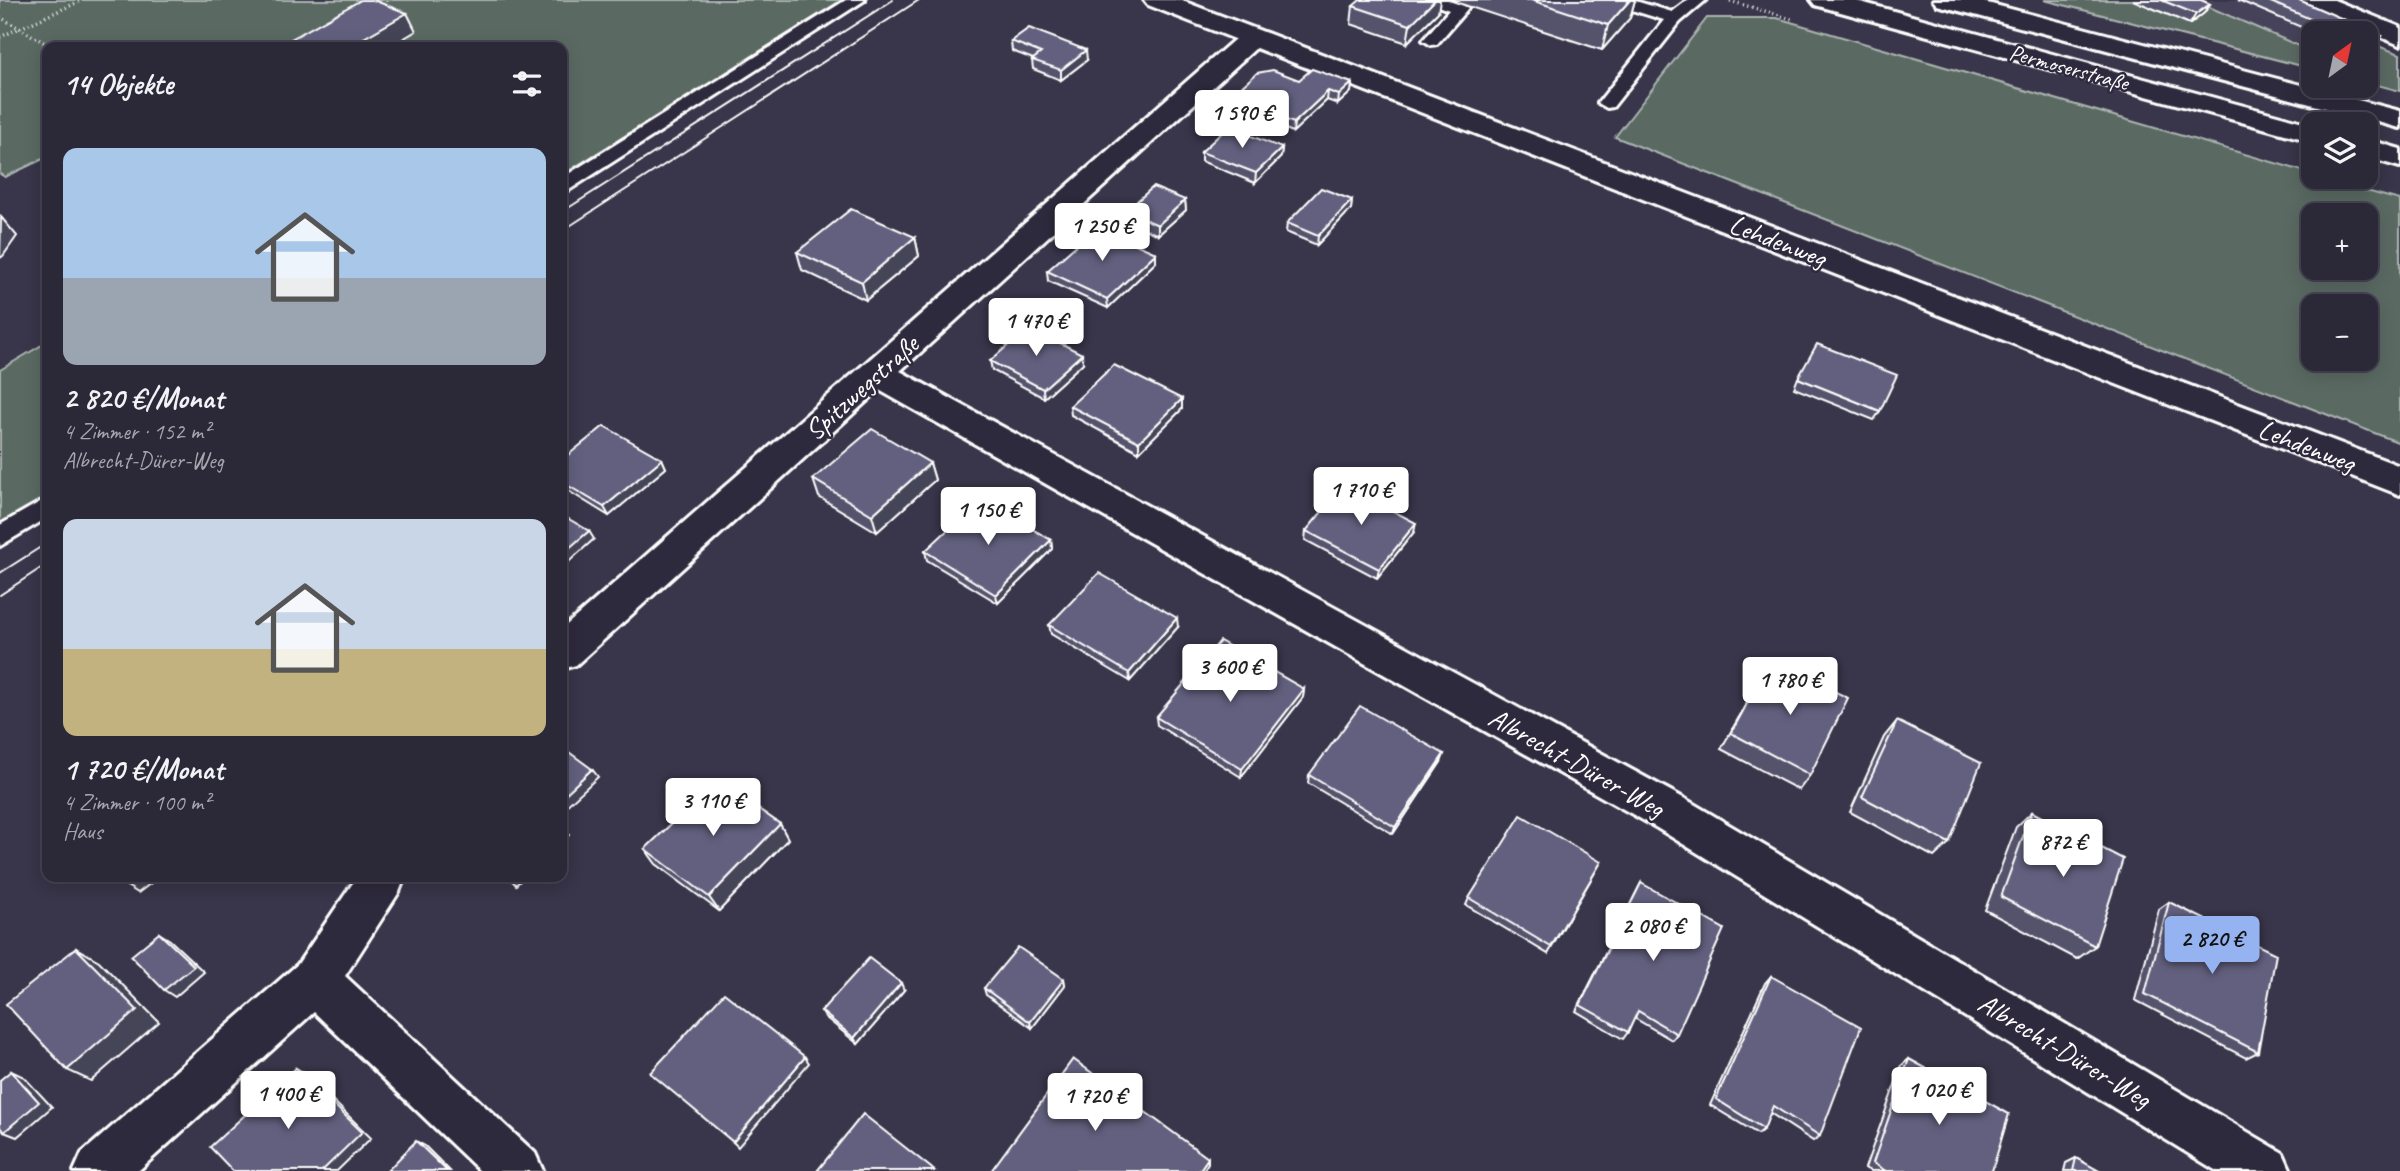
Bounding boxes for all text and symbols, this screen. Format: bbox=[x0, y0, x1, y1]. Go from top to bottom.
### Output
north arrow bbox=[2301, 21, 2378, 98]
map controls bbox=[2301, 21, 2378, 371]
street label: Permoserstraße bbox=[2006, 38, 2133, 98]
text: 14 Objekte bbox=[63, 65, 173, 103]
icon: filters bbox=[508, 65, 546, 103]
pin: 1 590 € bbox=[1177, 90, 1307, 150]
text: 1 590 € bbox=[1211, 98, 1273, 127]
button: layers bbox=[2301, 112, 2378, 189]
icon: home bbox=[242, 194, 368, 320]
button: + bbox=[2301, 203, 2378, 280]
pin: 1 250 € bbox=[1037, 204, 1167, 263]
street label: Lehdenweg bbox=[1725, 206, 1833, 276]
text: 1 250 € bbox=[1071, 211, 1133, 240]
button: − bbox=[2301, 294, 2378, 371]
pin: 1 470 € bbox=[971, 298, 1101, 358]
text: 1 470 € bbox=[1005, 306, 1067, 335]
street label: Spitzwegstraße bbox=[797, 326, 927, 448]
text: 2 820 €/Monat bbox=[63, 379, 224, 417]
street label: Lehdenweg bbox=[2254, 411, 2362, 481]
text: 4 Zimmer · 152 m² bbox=[63, 417, 210, 446]
text: Albrecht-Dürer-Weg bbox=[63, 446, 224, 475]
pin: 1 710 € bbox=[1296, 468, 1426, 527]
text: 1 710 € bbox=[1330, 475, 1392, 504]
pin: 1 150 € bbox=[923, 488, 1053, 547]
text: 1 150 € bbox=[957, 495, 1019, 524]
icon: home bbox=[242, 565, 368, 691]
pin: 3 600 € bbox=[1165, 644, 1295, 704]
text: 3 600 € bbox=[1198, 652, 1262, 681]
pin: 1 780 € bbox=[1725, 658, 1855, 717]
text: 1 780 € bbox=[1759, 665, 1821, 694]
street label: Albrecht-Dürer-Weg bbox=[1483, 700, 1672, 826]
text: 1 720 €/Monat bbox=[63, 750, 224, 788]
pin: 3 110 € bbox=[648, 778, 778, 838]
text: 3 110 € bbox=[682, 786, 744, 815]
text: 4 Zimmer · 100 m² bbox=[63, 788, 210, 817]
text: Haus bbox=[63, 817, 102, 846]
pin: 872 € bbox=[2014, 820, 2112, 879]
text: 872 € bbox=[2040, 827, 2086, 856]
pin: 2 080 € bbox=[1588, 904, 1718, 963]
text: 2 080 € bbox=[1622, 911, 1684, 940]
pin: 2 820 € bbox=[2147, 916, 2277, 976]
text: 2 820 € bbox=[2181, 924, 2243, 953]
street label: Albrecht-Dürer-Weg bbox=[1972, 985, 2158, 1116]
pin: 1 020 € bbox=[1874, 1068, 2004, 1127]
pin: 1 400 € bbox=[223, 1072, 353, 1131]
pin: 1 720 € bbox=[1030, 1074, 1160, 1133]
text: 1 020 € bbox=[1908, 1075, 1970, 1104]
text: 1 400 € bbox=[257, 1079, 319, 1108]
text: 1 720 € bbox=[1064, 1081, 1126, 1110]

